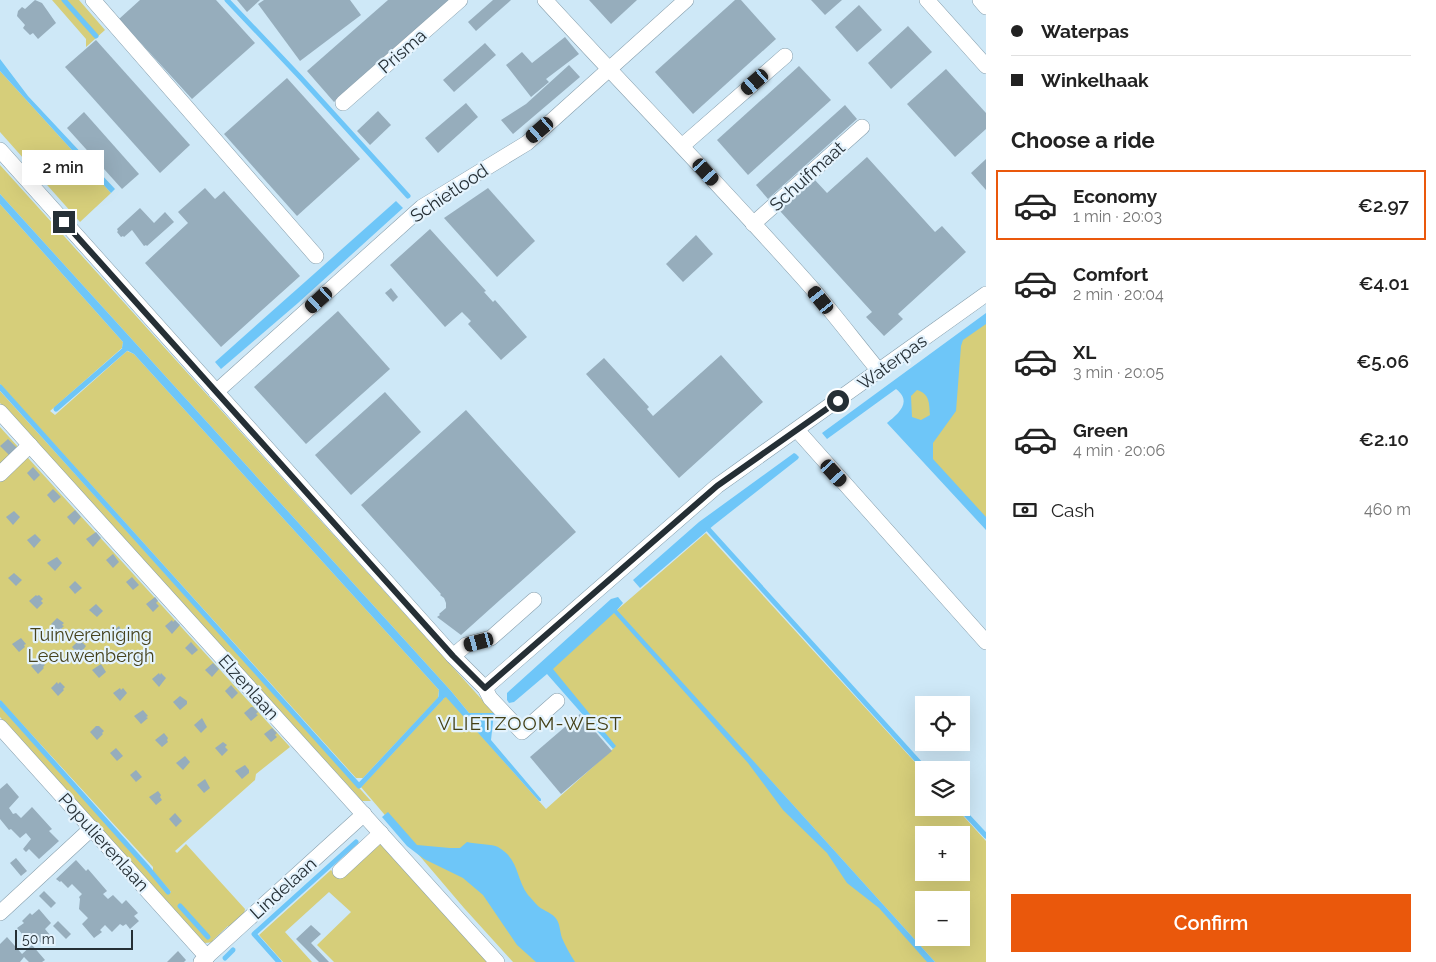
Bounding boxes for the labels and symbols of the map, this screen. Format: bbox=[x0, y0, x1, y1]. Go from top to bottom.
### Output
street label: Prisma bbox=[374, 25, 430, 77]
car bbox=[738, 66, 771, 98]
car bbox=[523, 114, 556, 146]
street label: Schuifmaat bbox=[765, 137, 849, 215]
callout: 2 min bbox=[23, 150, 105, 184]
car bbox=[690, 156, 721, 188]
street label: Schietlood bbox=[406, 159, 492, 227]
route end bbox=[53, 211, 75, 233]
car bbox=[302, 284, 335, 316]
car bbox=[805, 284, 836, 316]
street label: Waterpas bbox=[853, 330, 931, 394]
route start bbox=[827, 390, 849, 412]
car bbox=[818, 457, 849, 489]
park label: Tuinvereniging Leeuwenbergh bbox=[28, 624, 154, 666]
car bbox=[462, 631, 495, 653]
street label: Elzenlaan bbox=[214, 650, 284, 724]
district label: VLIETZOOM-WEST bbox=[438, 712, 622, 734]
street label: Populierenlaan bbox=[54, 789, 154, 895]
street label: Lindelaan bbox=[246, 853, 320, 923]
scale bar bbox=[15, 927, 132, 950]

